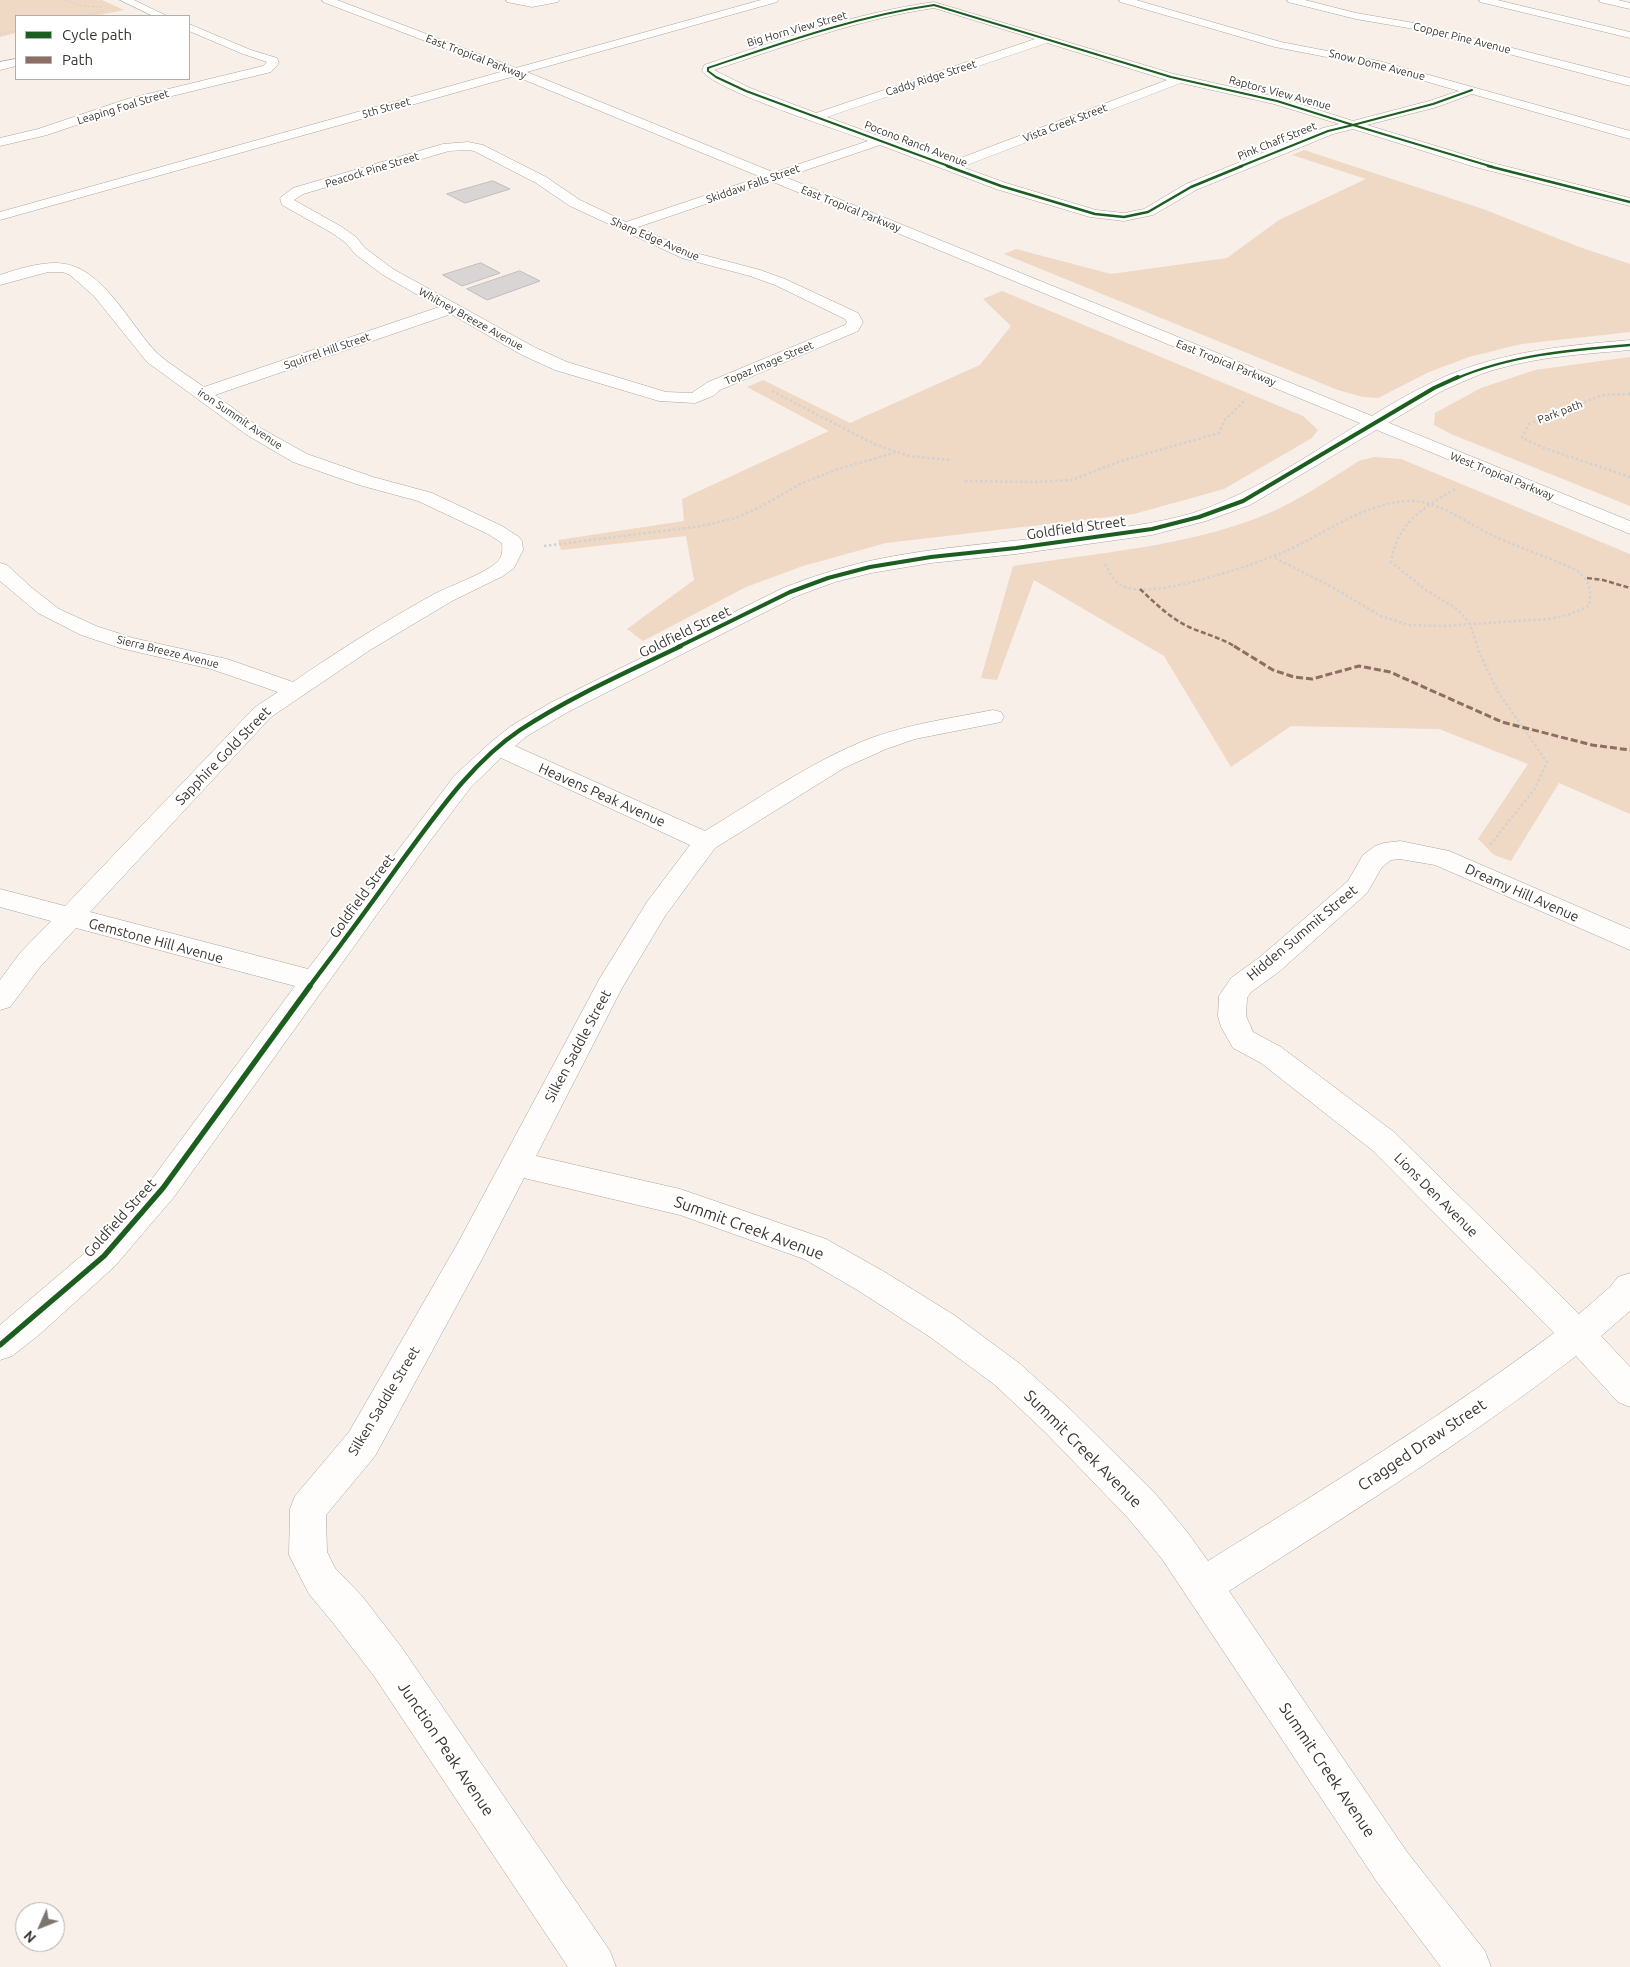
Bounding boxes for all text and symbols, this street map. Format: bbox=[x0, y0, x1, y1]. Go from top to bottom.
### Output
street label: Big Horn View Street bbox=[745, 8, 849, 50]
legend bbox=[15, 15, 190, 80]
street label: Copper Pine Avenue bbox=[1412, 20, 1512, 56]
text: Cycle path bbox=[62, 26, 132, 43]
street label: East Tropical Parkway bbox=[424, 32, 528, 82]
street label: Snow Dome Avenue bbox=[1327, 47, 1427, 83]
text: Path bbox=[62, 51, 93, 68]
street label: Caddy Ridge Street bbox=[884, 57, 978, 99]
street label: Raptors View Avenue bbox=[1227, 73, 1333, 113]
street label: Leaping Foal Street bbox=[75, 87, 171, 127]
street label: 5th Street bbox=[360, 95, 412, 121]
street label: Vista Creek Street bbox=[1021, 101, 1109, 145]
street label: Pocono Ranch Avenue bbox=[863, 118, 969, 170]
street label: Pink Chaff Street bbox=[1236, 119, 1318, 163]
street label: Peacock Pine Street bbox=[323, 149, 421, 191]
street label: Skiddaw Falls Street bbox=[704, 162, 802, 206]
street label: East Tropical Parkway bbox=[799, 183, 903, 235]
street label: Sharp Edge Avenue bbox=[609, 214, 701, 264]
street label: Whitney Breeze Avenue bbox=[416, 285, 526, 353]
street label: Squirrel Hill Street bbox=[282, 330, 372, 372]
street label: East Tropical Parkway bbox=[1174, 337, 1278, 389]
street label: Topaz Image Street bbox=[723, 338, 815, 388]
street label: iron Summit Avenue bbox=[195, 386, 285, 452]
street label: Park path bbox=[1536, 397, 1584, 427]
street label: West Tropical Parkway bbox=[1448, 449, 1556, 503]
street label: Goldfield Street bbox=[1025, 513, 1127, 543]
street label: Goldfield Street bbox=[636, 603, 734, 661]
street label: Sierra Breeze Avenue bbox=[116, 633, 220, 671]
street label: Sapphire Gold Street bbox=[172, 703, 274, 809]
street label: Heavens Peak Avenue bbox=[536, 759, 668, 831]
street label: Goldfield Street bbox=[326, 851, 398, 941]
street label: Dreamy Hill Avenue bbox=[1462, 860, 1582, 926]
street label: Hidden Summit Street bbox=[1243, 882, 1361, 984]
street label: Gemstone Hill Avenue bbox=[87, 915, 225, 967]
street label: Silken Saddle Street bbox=[541, 987, 615, 1105]
street label: Lions Den Avenue bbox=[1390, 1149, 1482, 1241]
street label: Goldfield Street bbox=[80, 1175, 160, 1261]
street label: Summit Creek Avenue bbox=[671, 1192, 827, 1264]
street label: Silken Saddle Street bbox=[345, 1343, 423, 1459]
street label: Summit Creek Avenue bbox=[1020, 1386, 1146, 1512]
street label: Cragged Draw Street bbox=[1354, 1395, 1490, 1495]
street label: Junction Peak Avenue bbox=[394, 1678, 498, 1820]
street label: Summit Creek Avenue bbox=[1275, 1699, 1379, 1841]
north arrow bbox=[15, 1902, 65, 1952]
text: N bbox=[21, 1927, 39, 1946]

